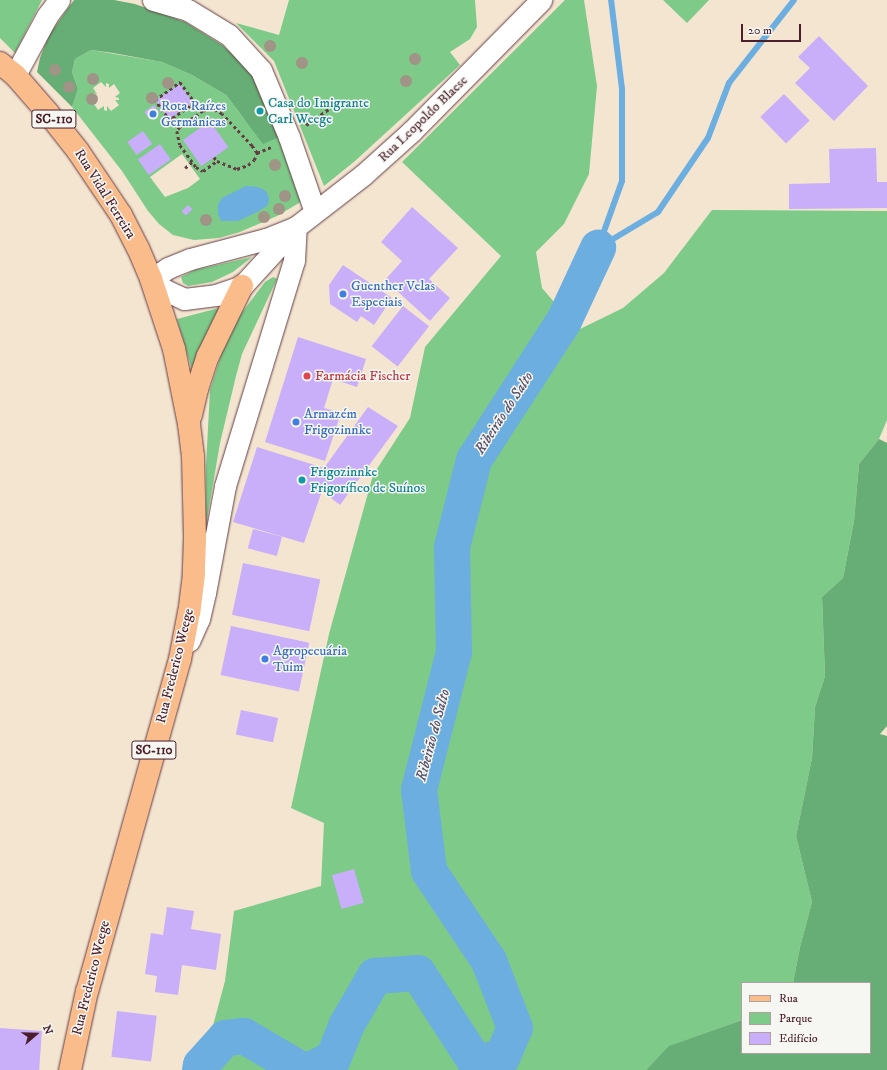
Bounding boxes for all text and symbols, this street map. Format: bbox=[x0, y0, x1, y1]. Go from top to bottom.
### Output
scale bar bbox=[743, 16, 803, 42]
text: 20 m bbox=[748, 23, 772, 38]
street label: Rua Leopoldo Blaese bbox=[375, 72, 471, 166]
place label: Casa do Imigrante Carl Weege bbox=[268, 95, 369, 128]
place label: Rota Raízes Germânicas bbox=[161, 98, 226, 130]
marker: Casa do Imigrante Carl Weege bbox=[255, 106, 265, 116]
road number: SC-110 bbox=[31, 108, 77, 130]
marker: Rota Raízes Germânicas bbox=[148, 109, 158, 119]
street label: Rua Vidal Ferreira bbox=[71, 146, 139, 242]
place label: Guenther Velas Especiais bbox=[351, 278, 435, 310]
marker: Guenther Velas Especiais bbox=[338, 289, 348, 299]
place label: Farmácia Fischer bbox=[315, 368, 411, 384]
water label: Ribeirão do Salto bbox=[471, 369, 537, 457]
marker: Farmácia Fischer bbox=[302, 371, 312, 381]
place label: Armazém Frigozinnke bbox=[304, 406, 371, 438]
marker: Armazém Frigozinnke bbox=[291, 417, 301, 427]
place label: Frigozinnke Frigorífico de Suínos bbox=[310, 464, 425, 496]
marker: Frigozinnke Frigorífico de Suínos bbox=[297, 475, 307, 485]
street label: Rua Frederico Weege bbox=[153, 607, 197, 725]
place label: Agropecuária Tuim bbox=[273, 643, 347, 676]
marker: Agropecuária Tuim bbox=[260, 654, 270, 664]
water label: Ribeirão do Salto bbox=[412, 687, 454, 783]
road number: SC-110 bbox=[131, 739, 177, 761]
street label: Rua Frederico Weege bbox=[69, 919, 113, 1037]
legend bbox=[741, 982, 871, 1054]
text: Rua bbox=[779, 991, 798, 1006]
text: Parque bbox=[779, 1011, 812, 1026]
north arrow bbox=[16, 1014, 56, 1054]
text: N bbox=[39, 1023, 55, 1037]
text: Edifício bbox=[779, 1031, 818, 1046]

